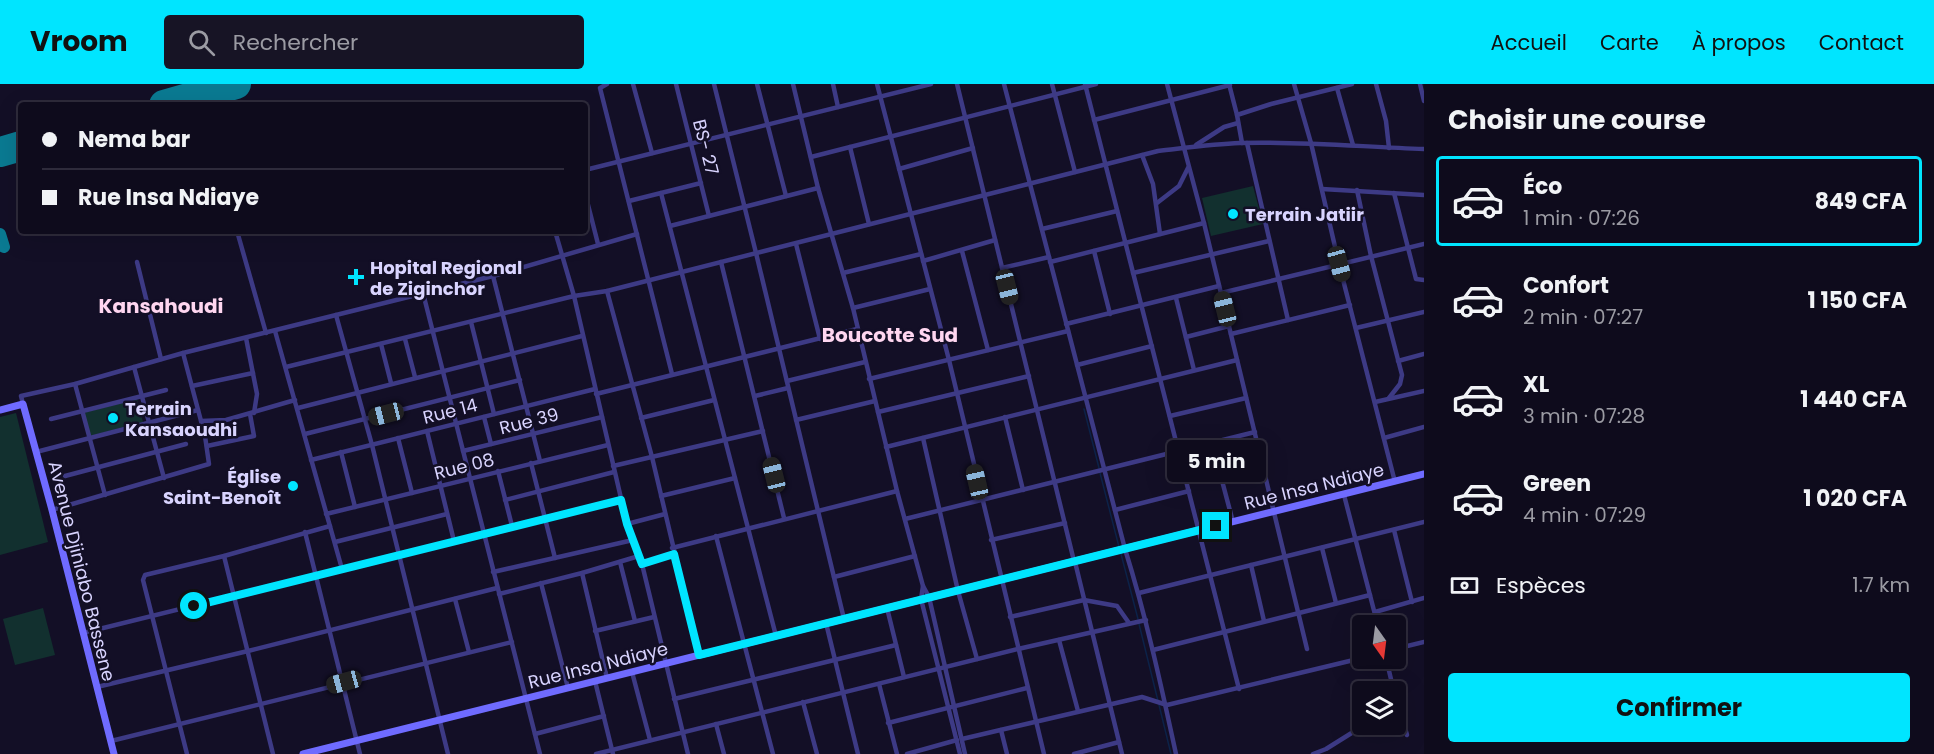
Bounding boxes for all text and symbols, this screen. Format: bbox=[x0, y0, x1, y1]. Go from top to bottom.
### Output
search box bbox=[164, 15, 584, 69]
text: Vroom bbox=[30, 22, 128, 61]
icon: search bbox=[185, 26, 218, 59]
text: Rechercher bbox=[233, 27, 358, 58]
text: Accueil bbox=[1490, 28, 1567, 57]
text: Carte bbox=[1600, 28, 1659, 57]
text: À propos bbox=[1692, 28, 1786, 57]
text: Contact bbox=[1819, 28, 1904, 57]
text: Choisir une course bbox=[1448, 101, 1706, 138]
street label: BS- 27 bbox=[687, 117, 725, 178]
text: Nema bar bbox=[78, 124, 190, 155]
text: Éco bbox=[1523, 171, 1562, 202]
icon: car bbox=[1451, 174, 1505, 228]
text: Rue Insa Ndiaye bbox=[78, 182, 259, 213]
text: 849 CFA bbox=[1815, 186, 1907, 217]
place label: Terrain Jatiir bbox=[1245, 202, 1364, 227]
text: 1 min · 07:26 bbox=[1523, 204, 1640, 232]
marker: Terrain Jatiir bbox=[1226, 207, 1240, 221]
car bbox=[1326, 244, 1352, 284]
place label: Hopital Regional de Ziginchor bbox=[370, 255, 522, 301]
car bbox=[994, 267, 1020, 307]
marker: Hopital Regional de Ziginchor bbox=[347, 268, 365, 286]
text: Confort bbox=[1523, 270, 1609, 301]
icon: car bbox=[1451, 273, 1505, 327]
text: 1 150 CFA bbox=[1807, 285, 1907, 316]
car bbox=[1212, 289, 1238, 329]
district label: Kansahoudi bbox=[99, 292, 223, 320]
text: 2 min · 07:27 bbox=[1523, 303, 1643, 331]
district label: Boucotte Sud bbox=[822, 321, 958, 349]
text: XL bbox=[1523, 369, 1549, 400]
icon: car bbox=[1451, 372, 1505, 426]
text: 1 440 CFA bbox=[1800, 384, 1907, 415]
street label: Rue 14 bbox=[420, 392, 480, 430]
place label: Terrain Kansaoudhi bbox=[125, 396, 237, 442]
car bbox=[366, 401, 406, 427]
street label: Rue 39 bbox=[497, 402, 561, 440]
text: 3 min · 07:28 bbox=[1523, 402, 1645, 430]
marker: Terrain Kansaoudhi bbox=[106, 411, 120, 425]
callout: 5 min bbox=[1166, 439, 1266, 481]
street label: Rue 08 bbox=[431, 446, 497, 486]
text: 5 min bbox=[1188, 447, 1245, 475]
car bbox=[761, 455, 787, 495]
street label: Rue Insa Ndiaye bbox=[1241, 457, 1387, 515]
street label: Avenue Djiniabo Bassene bbox=[42, 458, 122, 684]
car bbox=[964, 462, 990, 502]
place label: Église Saint-Benoît bbox=[163, 464, 281, 510]
text: Green bbox=[1523, 468, 1591, 499]
icon: car bbox=[1451, 471, 1505, 525]
marker: Église Saint-Benoît bbox=[286, 479, 300, 493]
text: 1 020 CFA bbox=[1803, 483, 1907, 514]
text: 4 min · 07:29 bbox=[1523, 501, 1646, 529]
route end bbox=[1202, 512, 1229, 539]
icon: cash bbox=[1448, 569, 1481, 602]
text: Espèces bbox=[1496, 570, 1586, 601]
text: 1.7 km bbox=[1852, 571, 1910, 599]
route start bbox=[180, 592, 207, 619]
north arrow bbox=[1352, 615, 1406, 669]
map controls bbox=[1352, 615, 1406, 735]
street label: Rue Insa Ndiaye bbox=[525, 636, 671, 694]
car bbox=[324, 669, 364, 695]
button: Confirmer bbox=[1448, 673, 1910, 742]
button: layers bbox=[1352, 681, 1406, 735]

